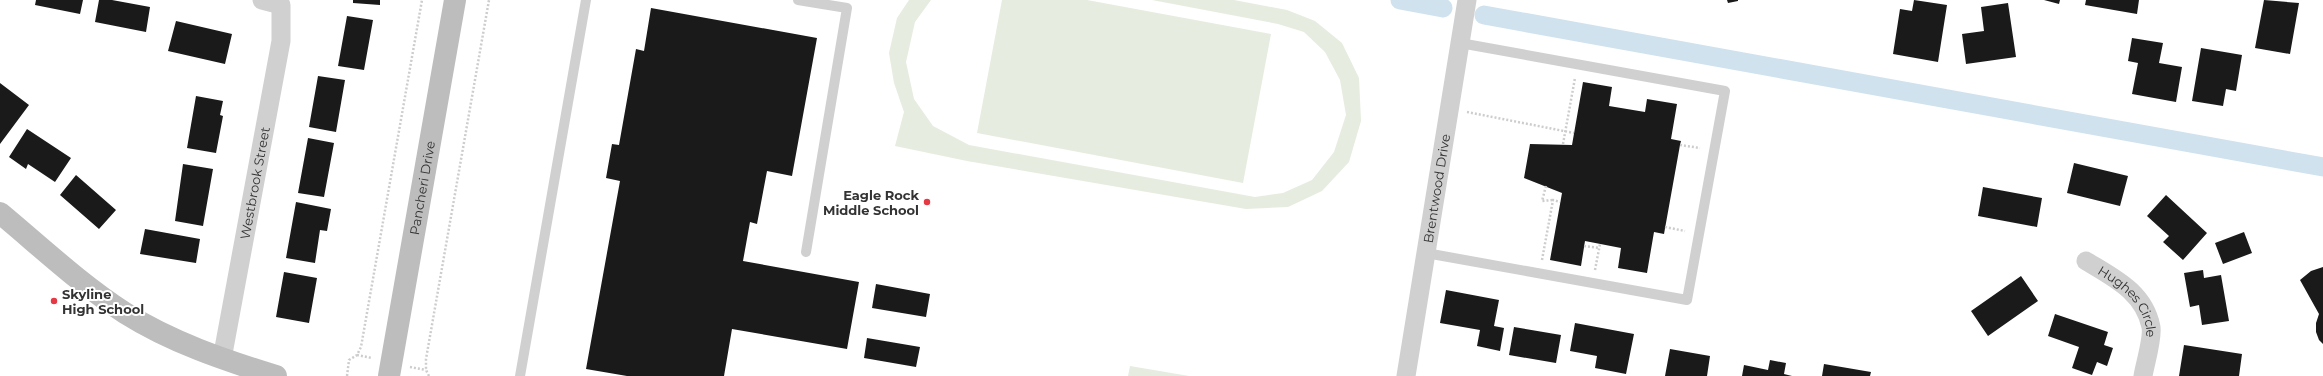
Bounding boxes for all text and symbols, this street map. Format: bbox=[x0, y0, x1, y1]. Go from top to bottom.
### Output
street label: Westbrook Street bbox=[236, 126, 273, 240]
street label: Brentwood Drive bbox=[1420, 132, 1453, 244]
street label: Pancheri Drive bbox=[406, 139, 438, 236]
place label: Eagle Rock Middle School bbox=[823, 187, 919, 218]
marker: Eagle Rock Middle School bbox=[922, 197, 932, 207]
street label: Hughes Circle bbox=[2095, 262, 2159, 338]
place label: Skyline High School bbox=[62, 286, 144, 317]
marker: Skyline High School bbox=[49, 296, 59, 306]

